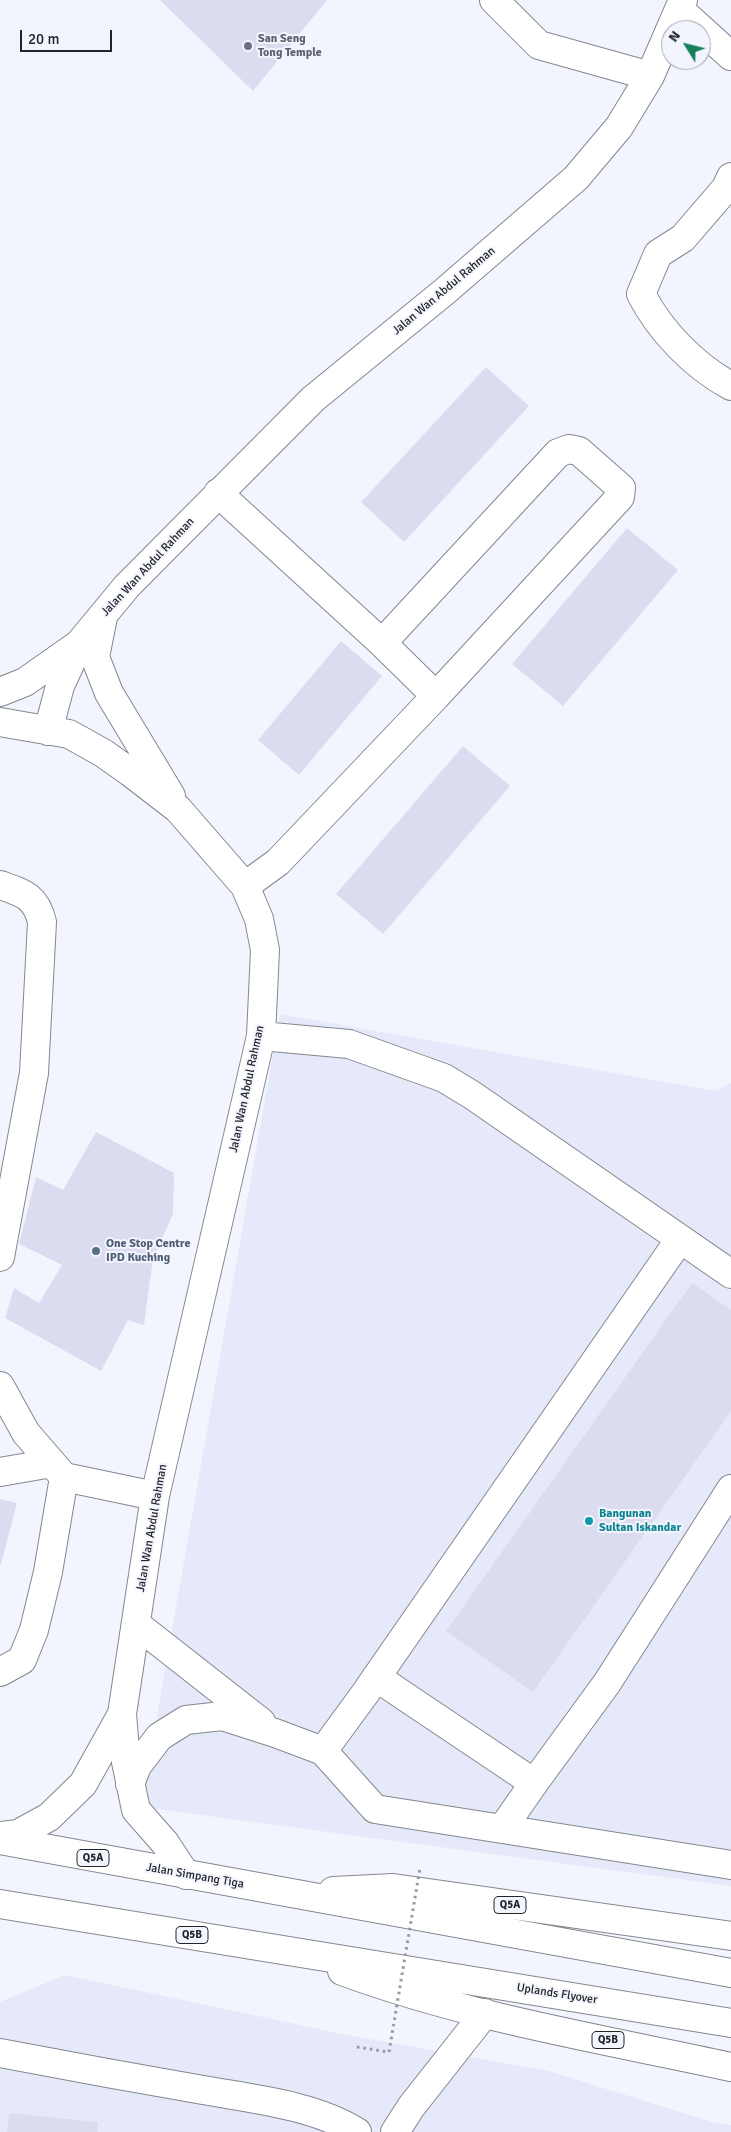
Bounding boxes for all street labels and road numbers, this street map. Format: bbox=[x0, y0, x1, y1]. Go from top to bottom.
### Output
street label: Jalan Wan Abdul Rahman bbox=[390, 244, 498, 338]
street label: Jalan Wan Abdul Rahman bbox=[99, 515, 197, 619]
street label: Jalan Wan Abdul Rahman bbox=[226, 1024, 268, 1154]
street label: Jalan Wan Abdul Rahman bbox=[134, 1463, 170, 1593]
road number: Q5A bbox=[77, 1850, 109, 1866]
street label: Jalan Simpang Tiga bbox=[145, 1860, 245, 1892]
road number: Q5A bbox=[494, 1896, 526, 1914]
road number: Q5B bbox=[176, 1926, 208, 1944]
street label: Uplands Flyover bbox=[515, 1980, 599, 2008]
road number: Q5B bbox=[592, 2032, 624, 2048]

